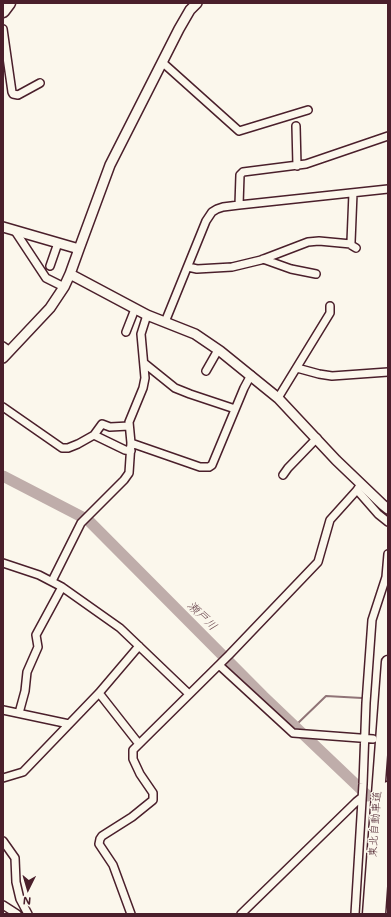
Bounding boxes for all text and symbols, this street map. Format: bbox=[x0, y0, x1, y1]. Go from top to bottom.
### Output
water label: 瀬戸川 bbox=[184, 598, 220, 634]
street label: 東北自動車道 bbox=[366, 791, 384, 857]
north arrow bbox=[8, 869, 48, 909]
text: N bbox=[22, 894, 32, 909]

